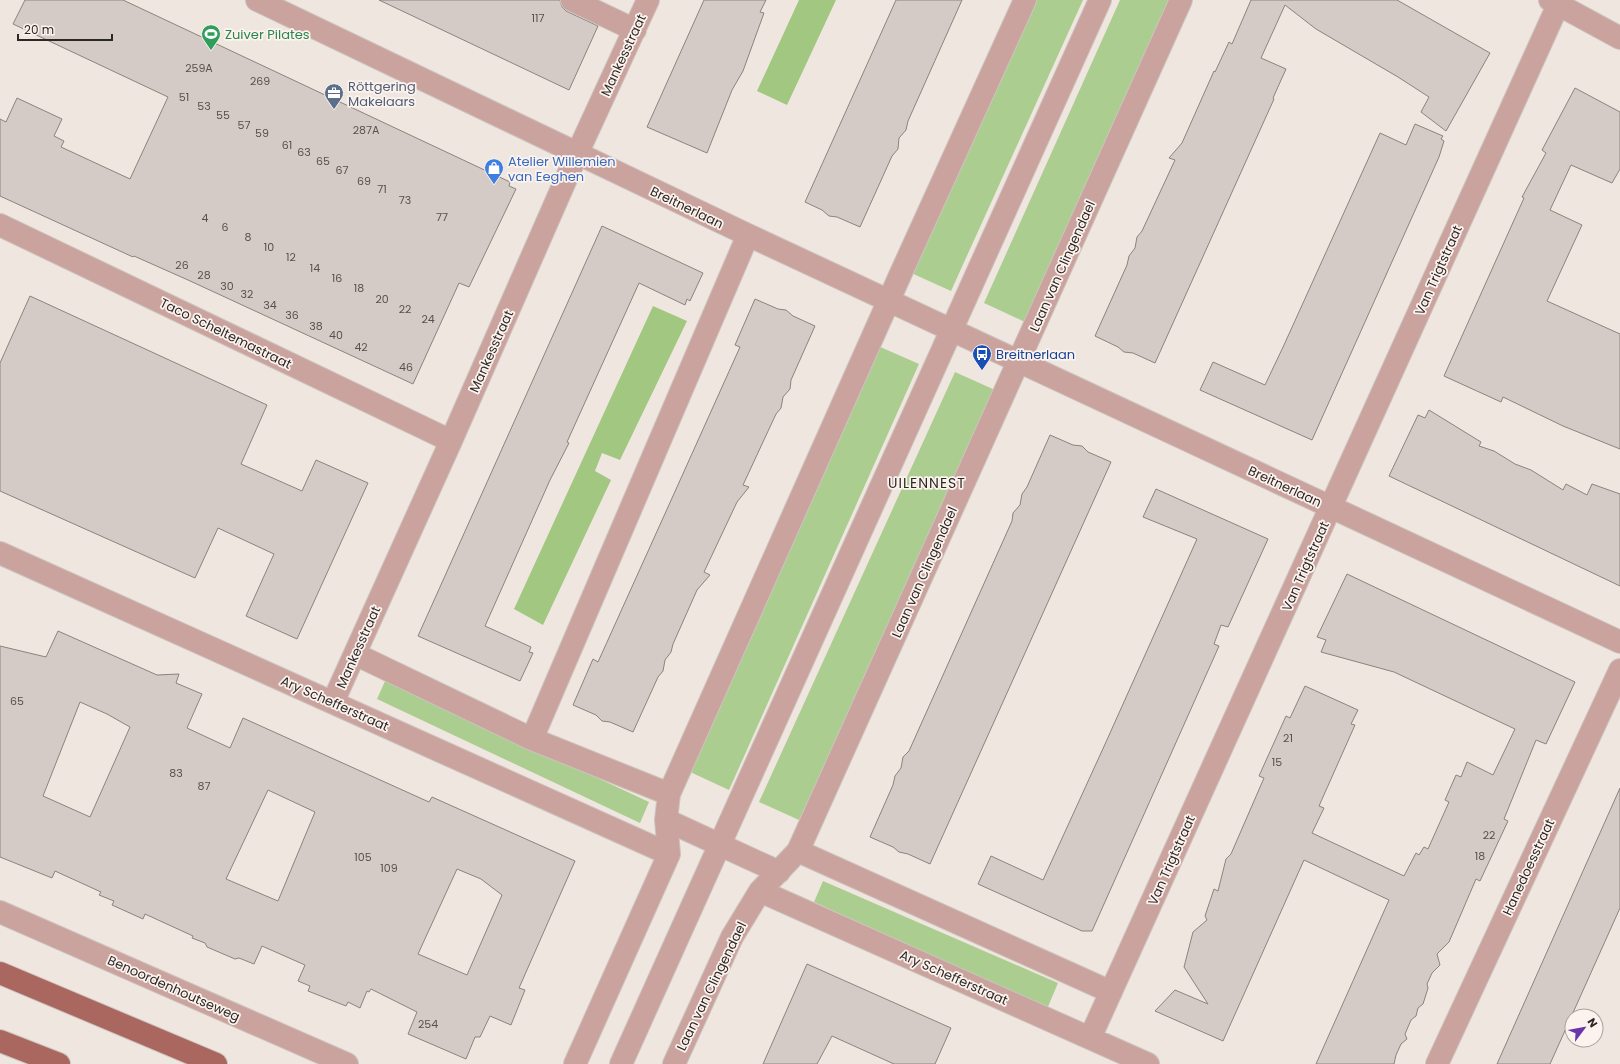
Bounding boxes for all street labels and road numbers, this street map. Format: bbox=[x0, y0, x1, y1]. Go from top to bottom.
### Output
street label: Mankesstraat bbox=[596, 11, 651, 99]
street label: Breitnerlaan bbox=[647, 182, 727, 233]
street label: Laan van Clingendael bbox=[1025, 198, 1100, 335]
street label: Van Trigtstraat bbox=[1410, 222, 1467, 318]
street label: Taco Scheltemastraat bbox=[157, 293, 295, 374]
street label: Mankesstraat bbox=[465, 307, 518, 396]
street label: Breitnerlaan bbox=[1245, 461, 1325, 512]
street label: Laan van Clingendael bbox=[887, 504, 962, 641]
street label: Van Trigtstraat bbox=[1277, 518, 1334, 614]
street label: Mankesstraat bbox=[332, 603, 385, 692]
street label: Ary Schefferstraat bbox=[278, 671, 392, 736]
street label: Van Trigtstraat bbox=[1143, 812, 1200, 908]
street label: Hanedoesstraat bbox=[1498, 815, 1559, 919]
street label: Laan van Clingendael bbox=[672, 918, 751, 1054]
street label: Ary Schefferstraat bbox=[897, 945, 1011, 1010]
street label: Benoordenhoutseweg bbox=[105, 951, 243, 1026]

